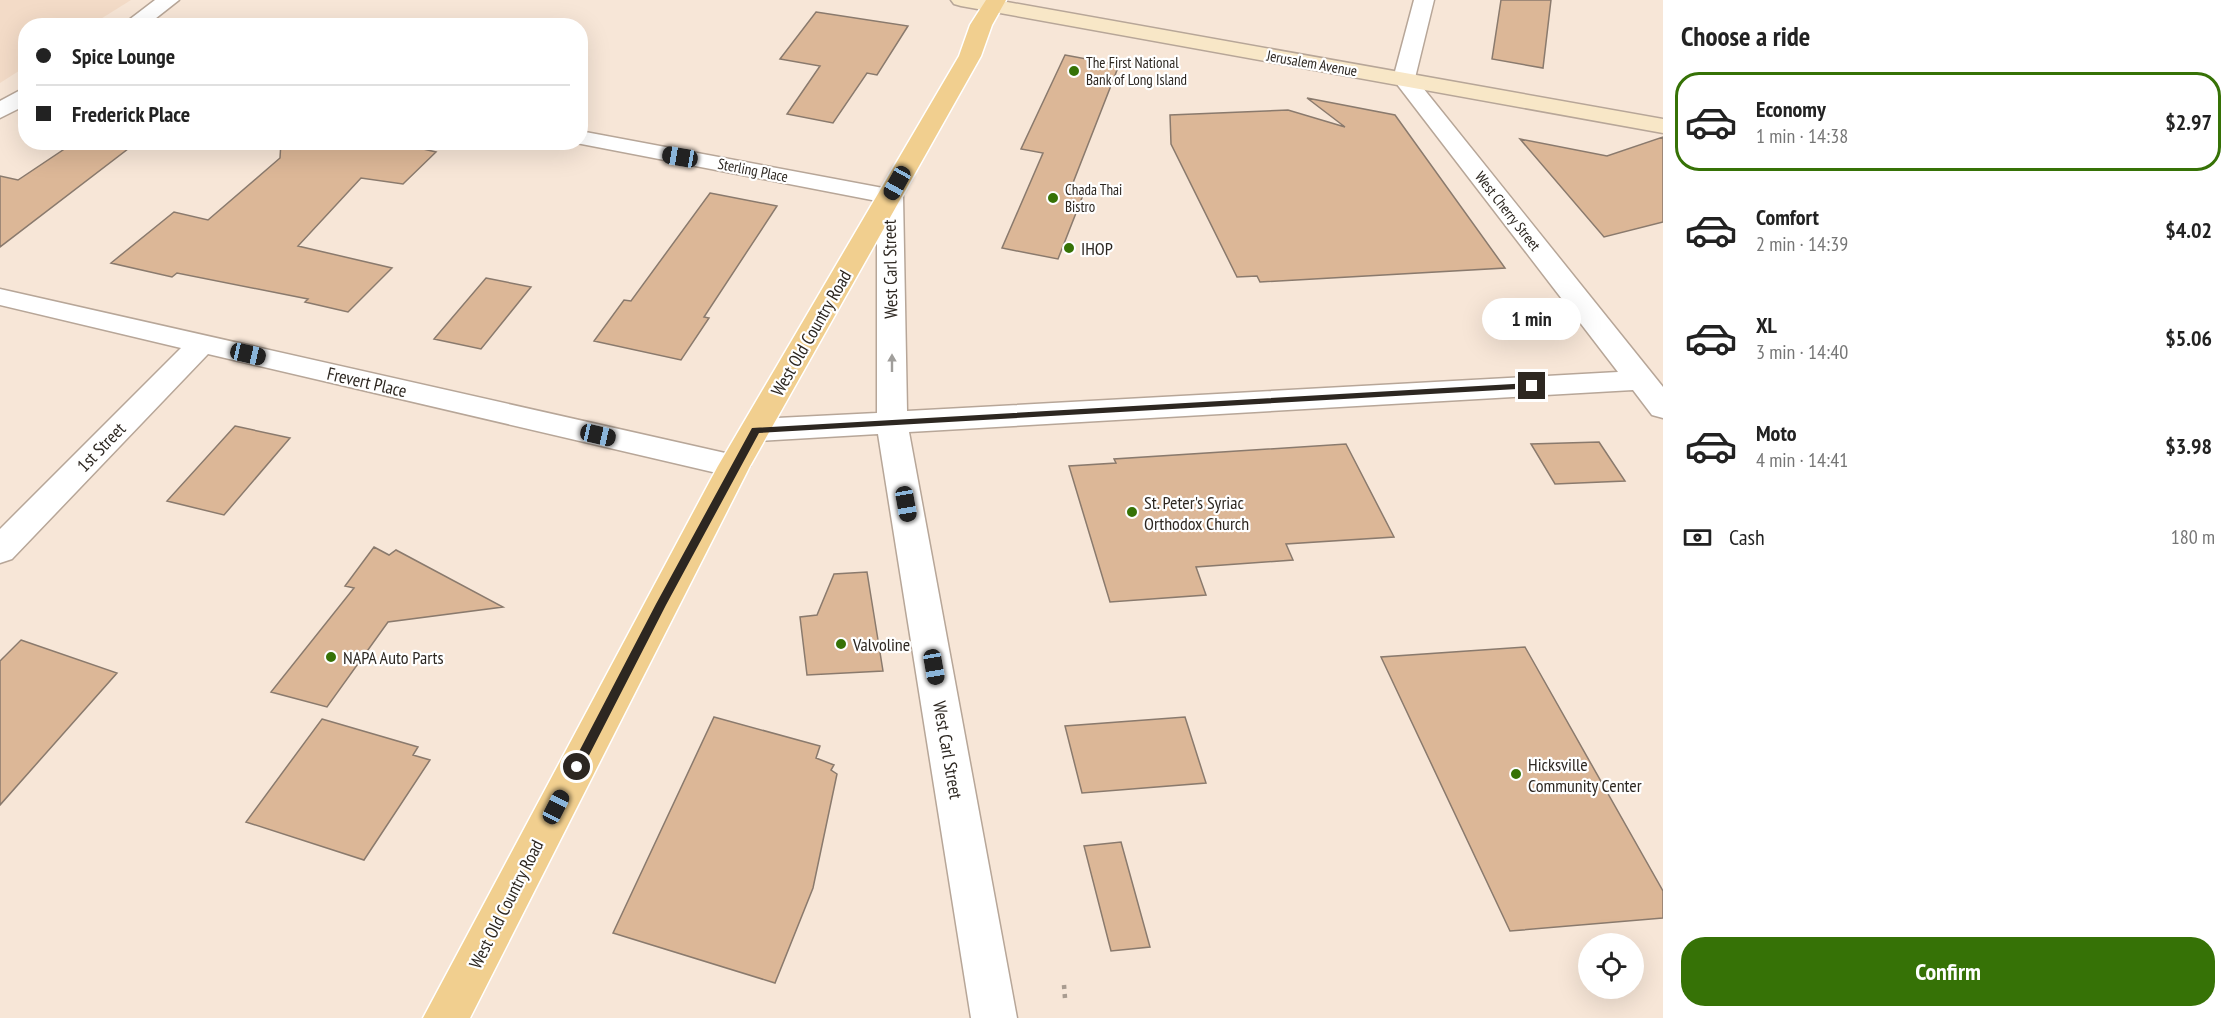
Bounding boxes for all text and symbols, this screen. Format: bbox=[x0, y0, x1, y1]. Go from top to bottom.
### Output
text: Choose a ride bbox=[1681, 19, 1810, 53]
text: Spice Lounge bbox=[72, 42, 175, 70]
street label: Jerusalem Avenue bbox=[1264, 46, 1359, 80]
place label: The First National Bank of Long Island bbox=[1086, 53, 1187, 89]
marker: The First National Bank of Long Island bbox=[1067, 64, 1081, 78]
icon: car bbox=[1684, 95, 1738, 149]
text: Economy bbox=[1756, 95, 1826, 123]
text: Frederick Place bbox=[72, 100, 190, 128]
text: $2.97 bbox=[2165, 108, 2212, 136]
text: 1 min · 14:38 bbox=[1756, 123, 1848, 149]
car bbox=[661, 145, 699, 169]
street label: Sterling Place bbox=[716, 154, 790, 186]
car bbox=[880, 163, 914, 203]
street label: West Cherry Street bbox=[1471, 168, 1545, 254]
place label: Chada Thai Bistro bbox=[1065, 180, 1122, 216]
marker: Chada Thai Bistro bbox=[1046, 191, 1060, 205]
icon: car bbox=[1684, 203, 1738, 257]
text: Comfort bbox=[1756, 203, 1819, 231]
text: $4.02 bbox=[2165, 216, 2212, 244]
street label: West Carl Street bbox=[878, 219, 902, 319]
text: 2 min · 14:39 bbox=[1756, 231, 1848, 257]
place label: IHOP bbox=[1081, 237, 1113, 260]
marker: IHOP bbox=[1062, 241, 1076, 255]
street label: West Old Country Road bbox=[766, 266, 856, 400]
callout: 1 min bbox=[1482, 299, 1582, 341]
text: 1 min bbox=[1511, 306, 1552, 332]
icon: car bbox=[1684, 311, 1738, 365]
text: XL bbox=[1756, 311, 1777, 339]
text: $5.06 bbox=[2165, 324, 2212, 352]
text: 3 min · 14:40 bbox=[1756, 339, 1848, 365]
car bbox=[228, 341, 268, 367]
one-way arrow bbox=[887, 354, 897, 373]
street label: Frevert Place bbox=[325, 362, 409, 402]
route end bbox=[1518, 372, 1545, 399]
street label: 1st Street bbox=[72, 417, 130, 477]
icon: car bbox=[1684, 419, 1738, 473]
text: Moto bbox=[1756, 419, 1797, 447]
car bbox=[578, 422, 618, 448]
text: $3.98 bbox=[2165, 432, 2212, 460]
text: 4 min · 14:41 bbox=[1756, 447, 1848, 473]
car bbox=[894, 485, 918, 523]
place label: St. Peter's Syriac Orthodox Church bbox=[1144, 491, 1249, 535]
marker: St. Peter's Syriac Orthodox Church bbox=[1125, 505, 1139, 519]
icon: cash bbox=[1681, 521, 1714, 554]
text: Cash bbox=[1729, 523, 1765, 551]
text: 180 m bbox=[2171, 524, 2215, 550]
place label: Valvoline bbox=[852, 633, 910, 656]
marker: Valvoline bbox=[834, 637, 848, 651]
place label: NAPA Auto Parts bbox=[343, 646, 444, 669]
car bbox=[922, 648, 946, 686]
marker: NAPA Auto Parts bbox=[324, 650, 338, 664]
street label: West Carl Street bbox=[928, 699, 968, 801]
route start bbox=[563, 753, 590, 780]
place label: Hicksville Community Center bbox=[1528, 753, 1642, 797]
marker: Hicksville Community Center bbox=[1509, 767, 1523, 781]
car bbox=[540, 787, 572, 827]
street label: West Old Country Road bbox=[464, 836, 548, 972]
map controls bbox=[1578, 933, 1644, 999]
button: locate bbox=[1578, 933, 1644, 999]
button: Confirm bbox=[1681, 937, 2215, 1006]

